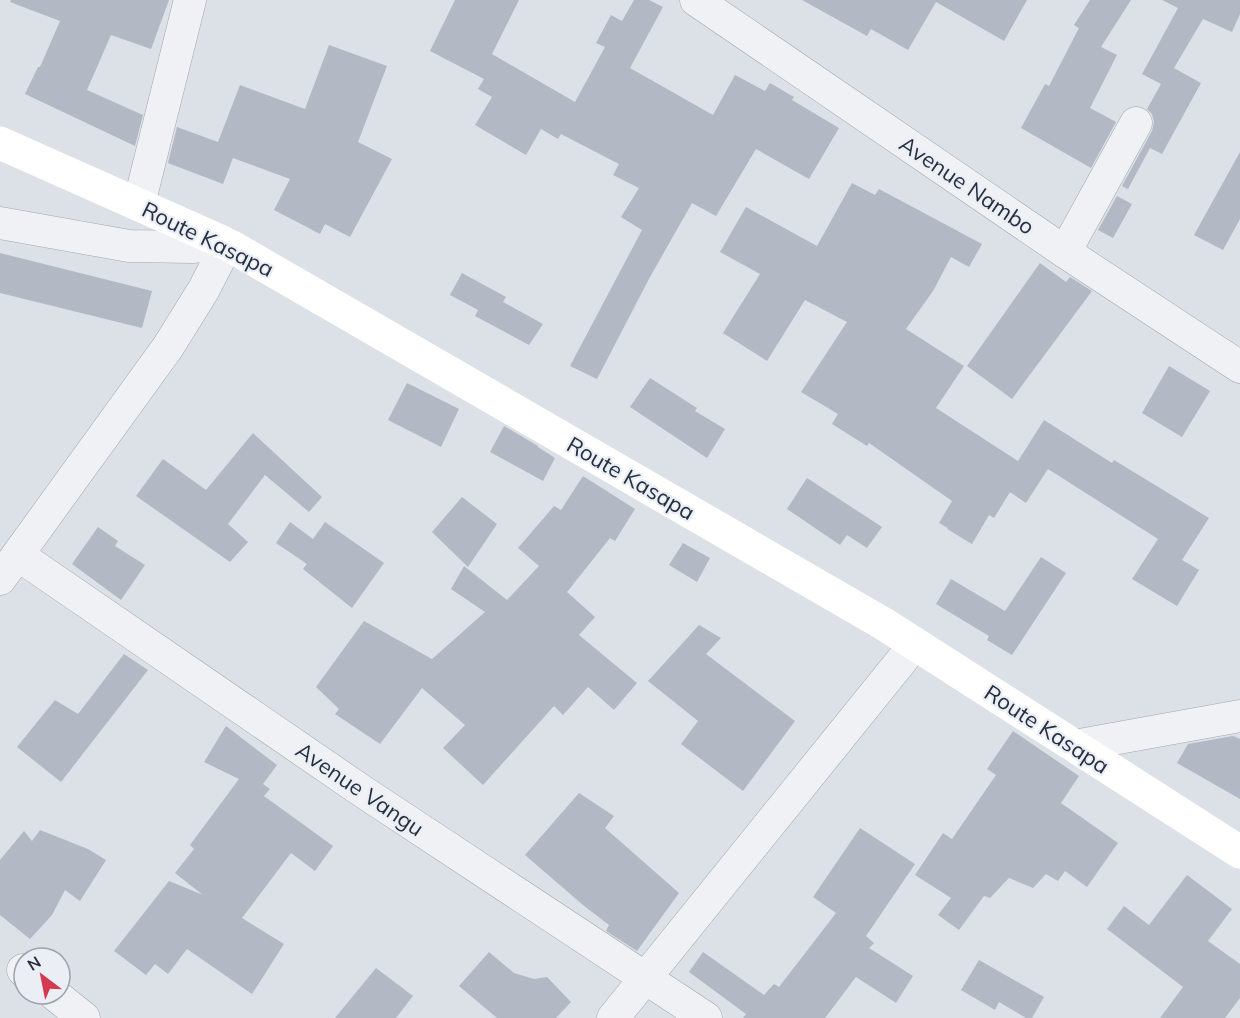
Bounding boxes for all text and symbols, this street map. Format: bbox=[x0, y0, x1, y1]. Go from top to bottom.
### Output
street label: Avenue Nambo bbox=[894, 129, 1040, 241]
street label: Route Kasapa bbox=[138, 195, 278, 283]
street label: Route Kasapa bbox=[562, 430, 700, 526]
street label: Route Kasapa bbox=[979, 678, 1115, 780]
street label: Avenue Vangu bbox=[291, 736, 429, 842]
north arrow bbox=[12, 946, 72, 1006]
text: N bbox=[24, 952, 44, 975]

